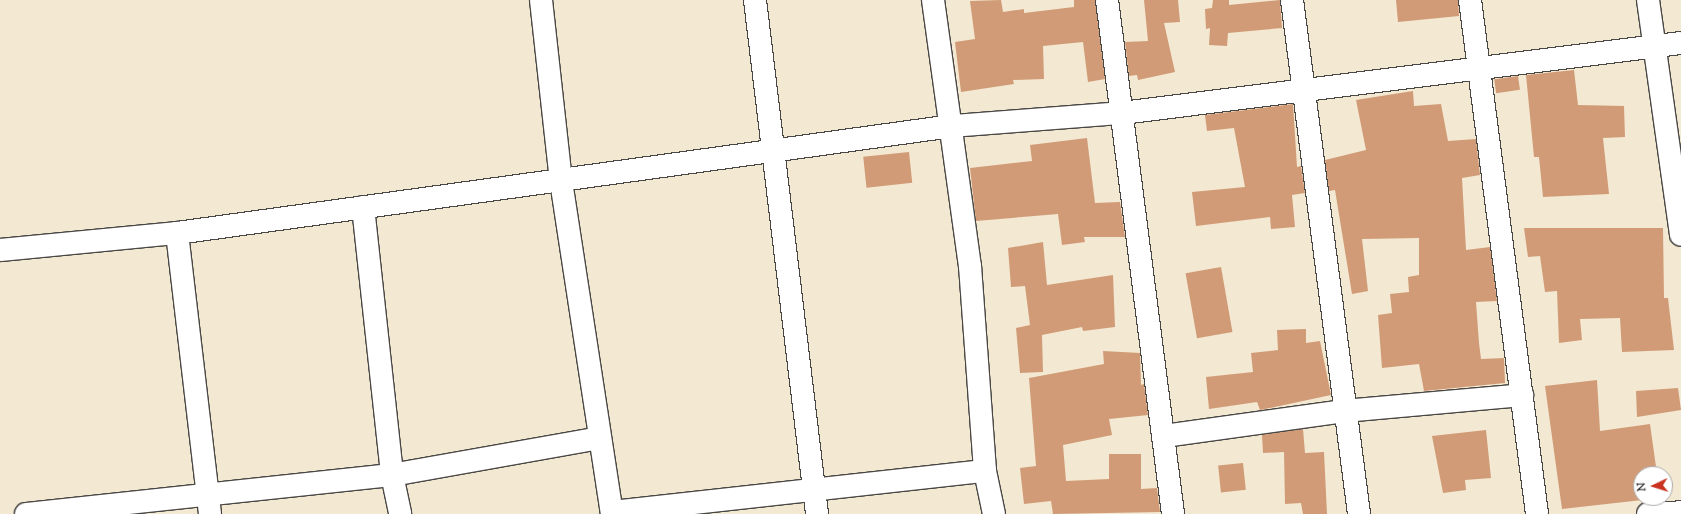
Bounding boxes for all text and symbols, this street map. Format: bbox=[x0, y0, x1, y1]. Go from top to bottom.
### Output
north arrow bbox=[1633, 466, 1673, 506]
text: N bbox=[1634, 482, 1650, 492]

